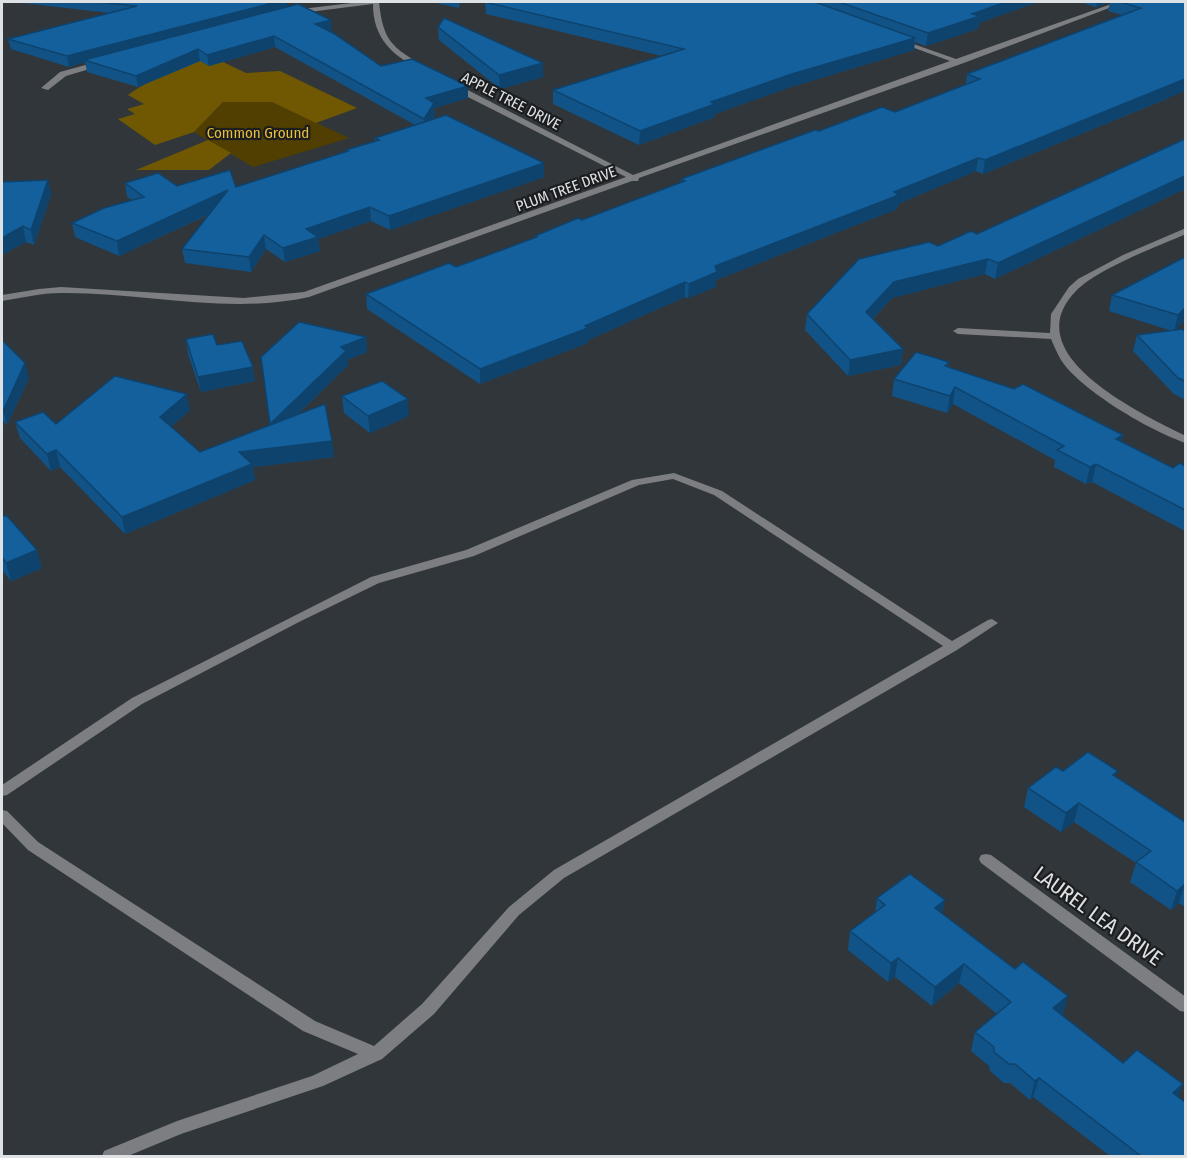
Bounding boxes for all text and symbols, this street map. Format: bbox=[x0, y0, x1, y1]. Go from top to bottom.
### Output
street label: APPLE TREE DRIVE bbox=[458, 68, 564, 134]
park label: Common Ground bbox=[207, 124, 309, 142]
street label: PLUM TREE DRIVE bbox=[513, 163, 619, 215]
street label: LAUREL LEA DRIVE bbox=[1029, 861, 1168, 972]

